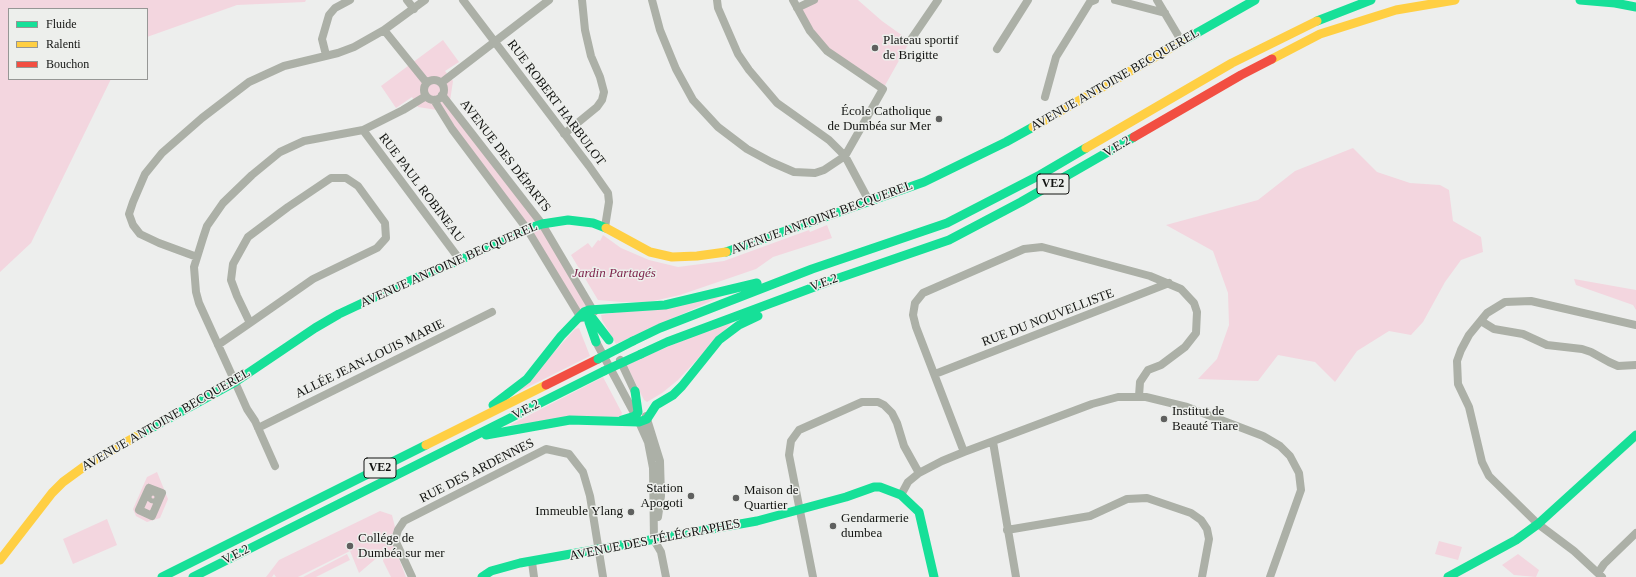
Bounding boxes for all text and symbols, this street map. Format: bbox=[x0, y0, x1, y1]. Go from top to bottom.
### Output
legend bbox=[8, 8, 148, 80]
text: Fluide bbox=[46, 17, 77, 31]
street label: AVENUE ANTOINE BECQUEREL bbox=[1028, 25, 1202, 135]
place label: Plateau sportif de Brigitte bbox=[883, 33, 958, 64]
text: Ralenti bbox=[46, 37, 81, 51]
street label: RUE ROBERT HARBULOT bbox=[503, 37, 609, 169]
marker: Plateau sportif de Brigitte bbox=[870, 43, 880, 53]
text: Bouchon bbox=[46, 57, 89, 71]
street label: AVENUE DES DÉPARTS bbox=[456, 97, 554, 215]
place label: École Catholique de Dumbéa sur Mer bbox=[827, 104, 931, 135]
marker: École Catholique de Dumbéa sur Mer bbox=[934, 114, 944, 124]
street label: RUE PAUL ROBINEAU bbox=[375, 130, 467, 246]
street label: V.E.2 bbox=[1101, 133, 1133, 161]
road number: VE2 bbox=[1037, 174, 1069, 194]
street label: AVENUE ANTOINE BECQUEREL bbox=[729, 178, 915, 258]
street label: AVENUE ANTOINE BECQUEREL bbox=[358, 219, 540, 311]
park label: Jardin Partagés bbox=[572, 266, 656, 282]
street label: V.E.2 bbox=[808, 271, 840, 295]
street label: RUE DU NOUVELLISTE bbox=[980, 286, 1116, 350]
street label: ALLÉE JEAN-LOUIS MARIE bbox=[293, 316, 447, 402]
street label: AVENUE ANTOINE BECQUEREL bbox=[79, 365, 253, 475]
street label: V.E.2 bbox=[510, 397, 542, 423]
place label: Institut de Beauté Tiare bbox=[1172, 404, 1238, 435]
marker: Institut de Beauté Tiare bbox=[1159, 414, 1169, 424]
street label: RUE DES ARDENNES bbox=[417, 435, 537, 507]
road number: VE2 bbox=[364, 458, 396, 478]
place label: Station Apogoti bbox=[640, 481, 683, 512]
place label: Maison de Quartier bbox=[744, 483, 799, 514]
marker: Station Apogoti bbox=[686, 491, 696, 501]
marker: Maison de Quartier bbox=[731, 493, 741, 503]
place label: Immeuble Ylang bbox=[535, 504, 623, 520]
marker: Immeuble Ylang bbox=[626, 507, 636, 517]
place label: Gendarmerie dumbea bbox=[841, 511, 909, 542]
street label: AVENUE DES TÉLÉGRAPHES bbox=[568, 516, 742, 564]
marker: Gendarmerie dumbea bbox=[828, 521, 838, 531]
place label: Collége de Dumbéa sur mer bbox=[358, 531, 445, 562]
marker: Collége de Dumbéa sur mer bbox=[345, 541, 355, 551]
street label: V.E.2 bbox=[220, 542, 252, 568]

